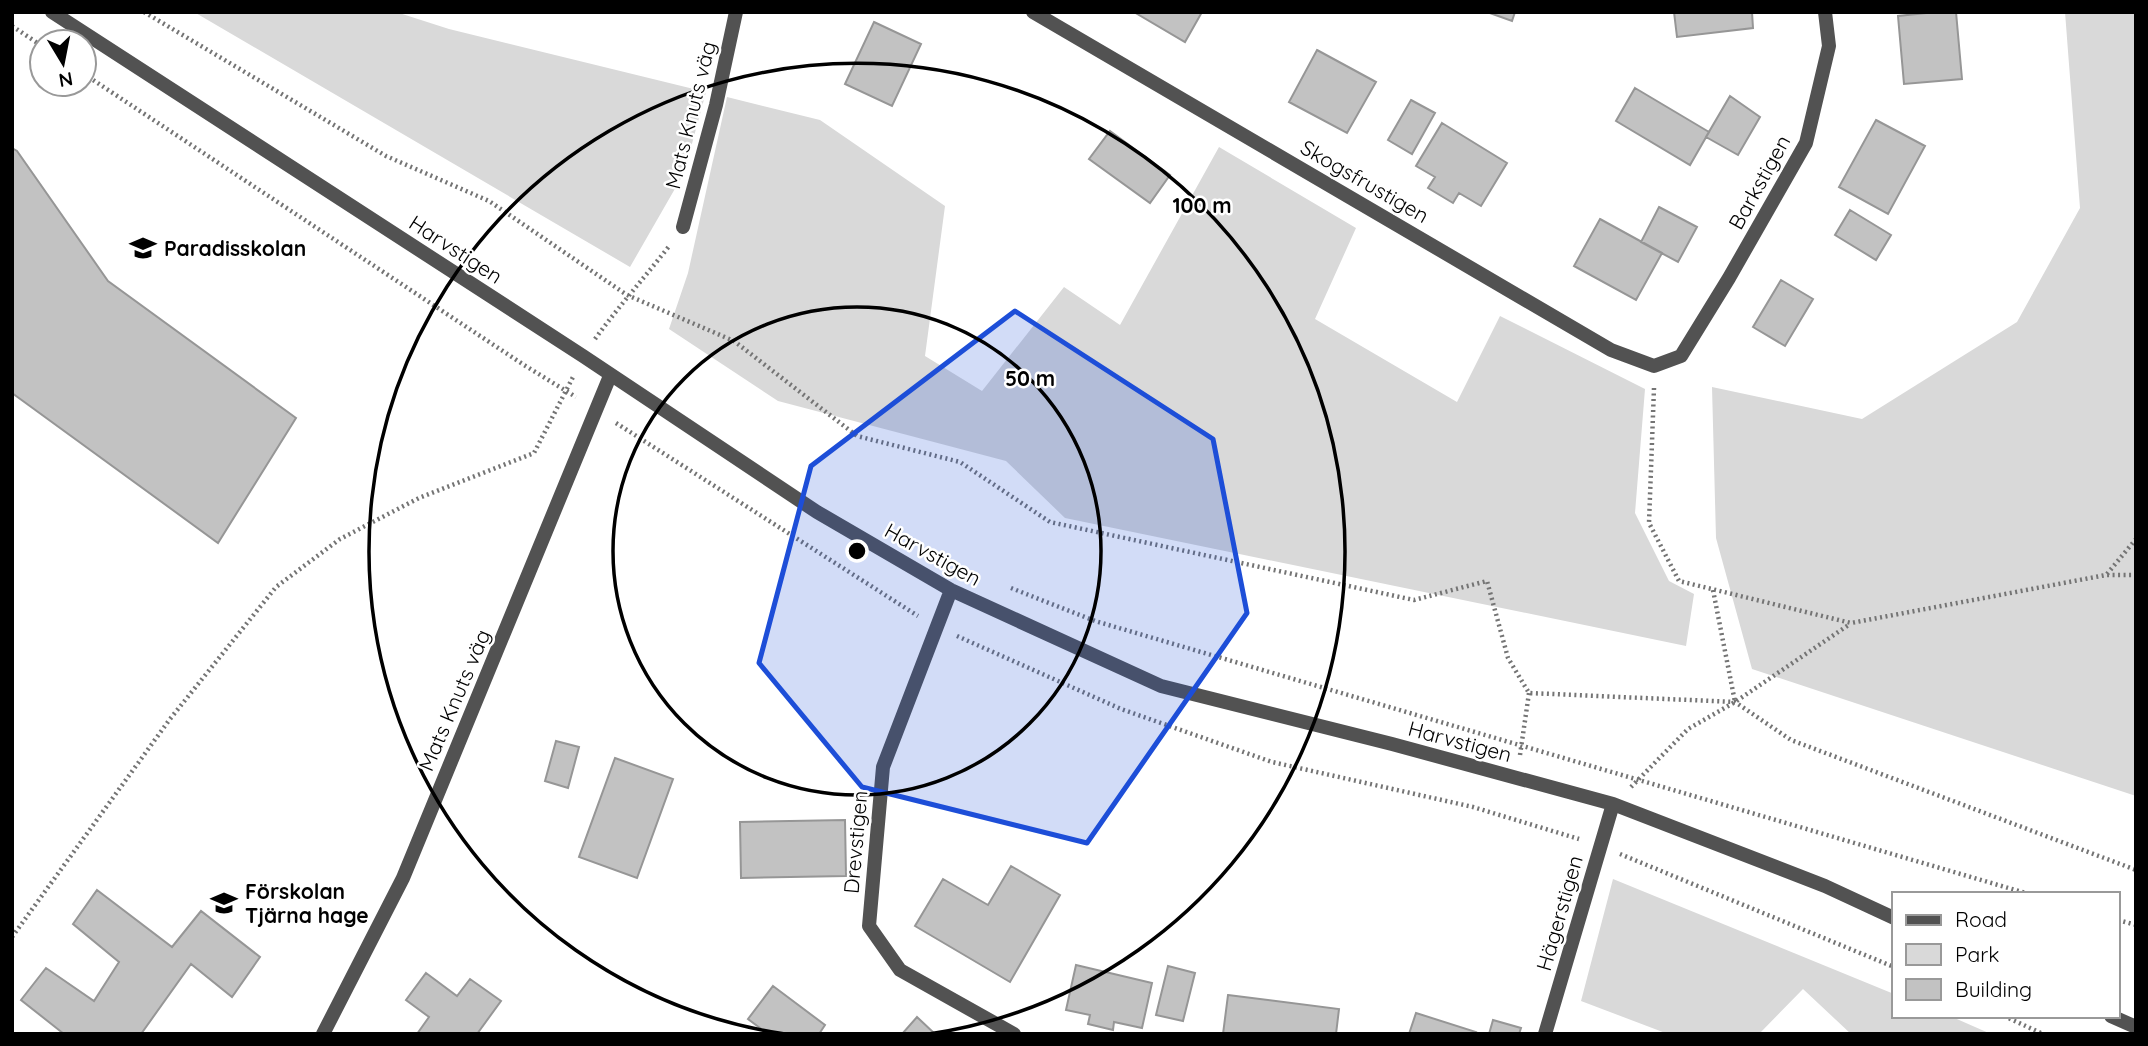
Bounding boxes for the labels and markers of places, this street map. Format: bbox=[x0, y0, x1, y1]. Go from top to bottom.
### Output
school or university icon: Paradisskolan bbox=[128, 233, 158, 263]
place label: Paradisskolan bbox=[164, 235, 306, 261]
centre of rings bbox=[845, 539, 869, 563]
place label: Förskolan Tjärna hage bbox=[245, 878, 369, 928]
school or university icon: Förskolan Tjärna hage bbox=[209, 888, 239, 918]

